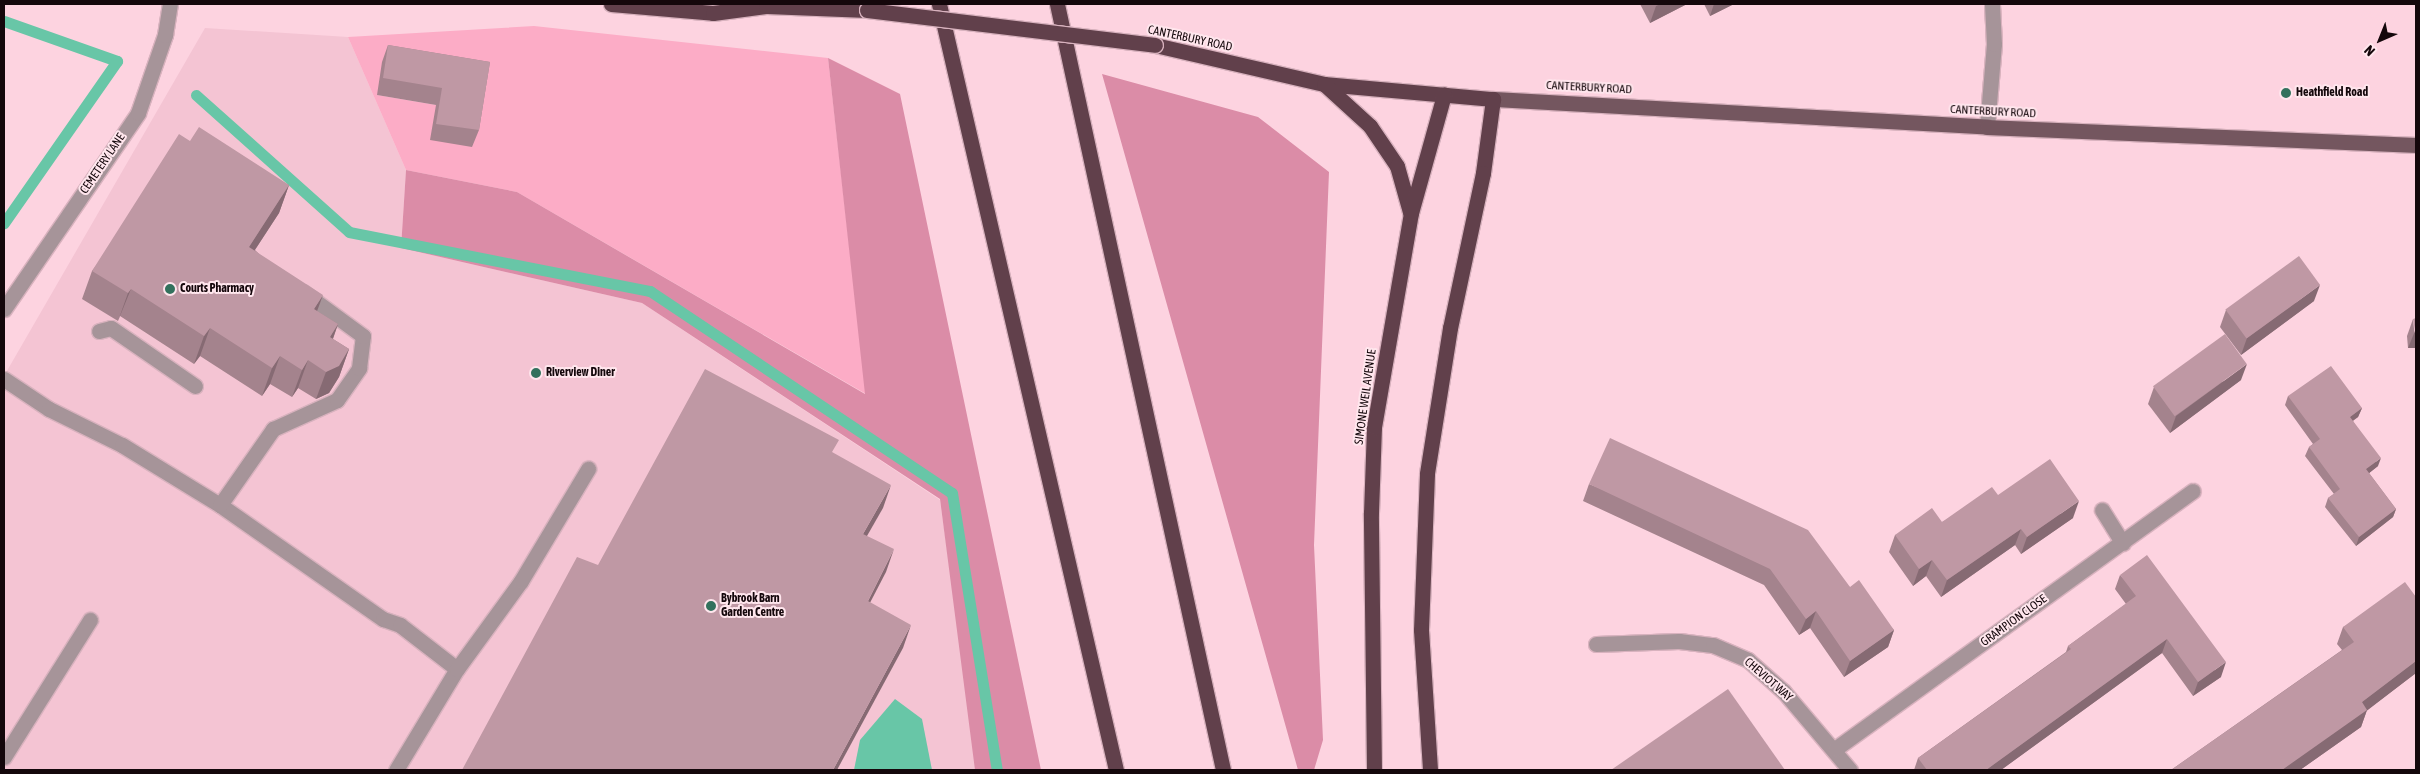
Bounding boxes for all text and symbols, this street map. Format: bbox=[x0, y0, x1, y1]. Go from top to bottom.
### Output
north arrow bbox=[2355, 15, 2405, 65]
street label: CANTERBURY ROAD bbox=[1147, 23, 1233, 55]
text: N bbox=[2361, 42, 2378, 59]
street label: CANTERBURY ROAD bbox=[1546, 79, 1632, 97]
place label: Heathfield Road bbox=[2296, 86, 2368, 100]
marker: Heathfield Road bbox=[2280, 87, 2292, 99]
street label: CANTERBURY ROAD bbox=[1950, 103, 2036, 121]
street label: CEMETERY LANE bbox=[78, 131, 128, 197]
place label: Courts Pharmacy bbox=[180, 282, 254, 296]
marker: Courts Pharmacy bbox=[164, 283, 176, 295]
street label: SIMONE WEIL AVENUE bbox=[1352, 348, 1380, 446]
place label: Riverview Diner bbox=[546, 366, 615, 380]
marker: Riverview Diner bbox=[530, 367, 542, 379]
place label: Bybrook Barn Garden Centre bbox=[721, 592, 784, 620]
street label: GRAMPION CLOSE bbox=[1978, 592, 2050, 650]
marker: Bybrook Barn Garden Centre bbox=[705, 600, 717, 612]
street label: CHEVIOT WAY bbox=[1741, 655, 1795, 705]

